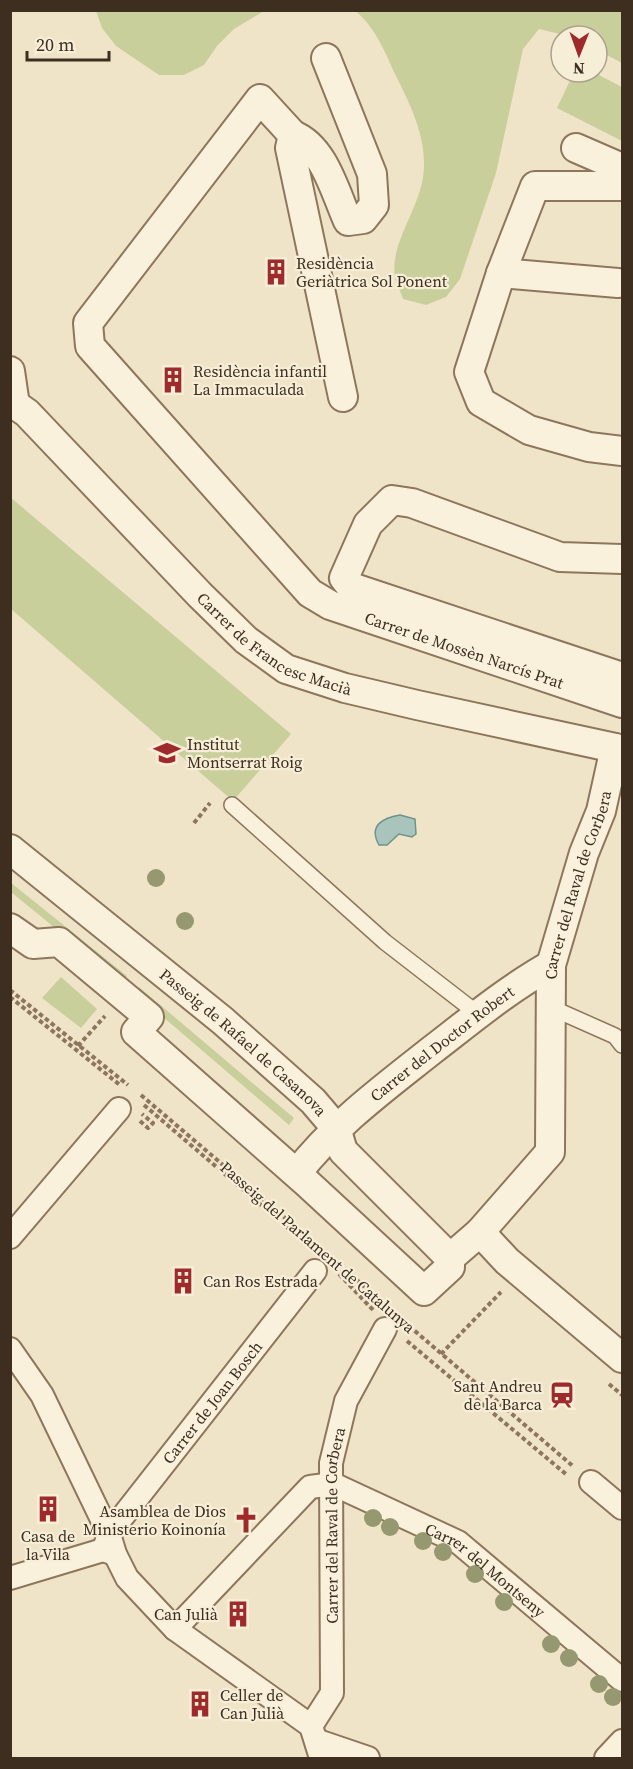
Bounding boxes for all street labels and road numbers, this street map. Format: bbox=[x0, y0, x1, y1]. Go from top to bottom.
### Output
street label: Carrer de Francesc Macià bbox=[192, 587, 355, 700]
street label: Carrer de Mossèn Narcís Prat bbox=[362, 606, 567, 694]
street label: Carrer del Raval de Corbera bbox=[540, 788, 616, 980]
street label: Passeig de Rafael de Casanova bbox=[155, 963, 333, 1121]
street label: Carrer del Doctor Robert bbox=[365, 980, 519, 1106]
street label: Passeig del Parlament de Catalunya bbox=[216, 1156, 421, 1338]
street label: Carrer de Joan Bosch bbox=[157, 1336, 267, 1468]
street label: Carrer del Raval de Corbera bbox=[320, 1424, 350, 1624]
street label: Carrer del Montseny bbox=[422, 1517, 551, 1623]

